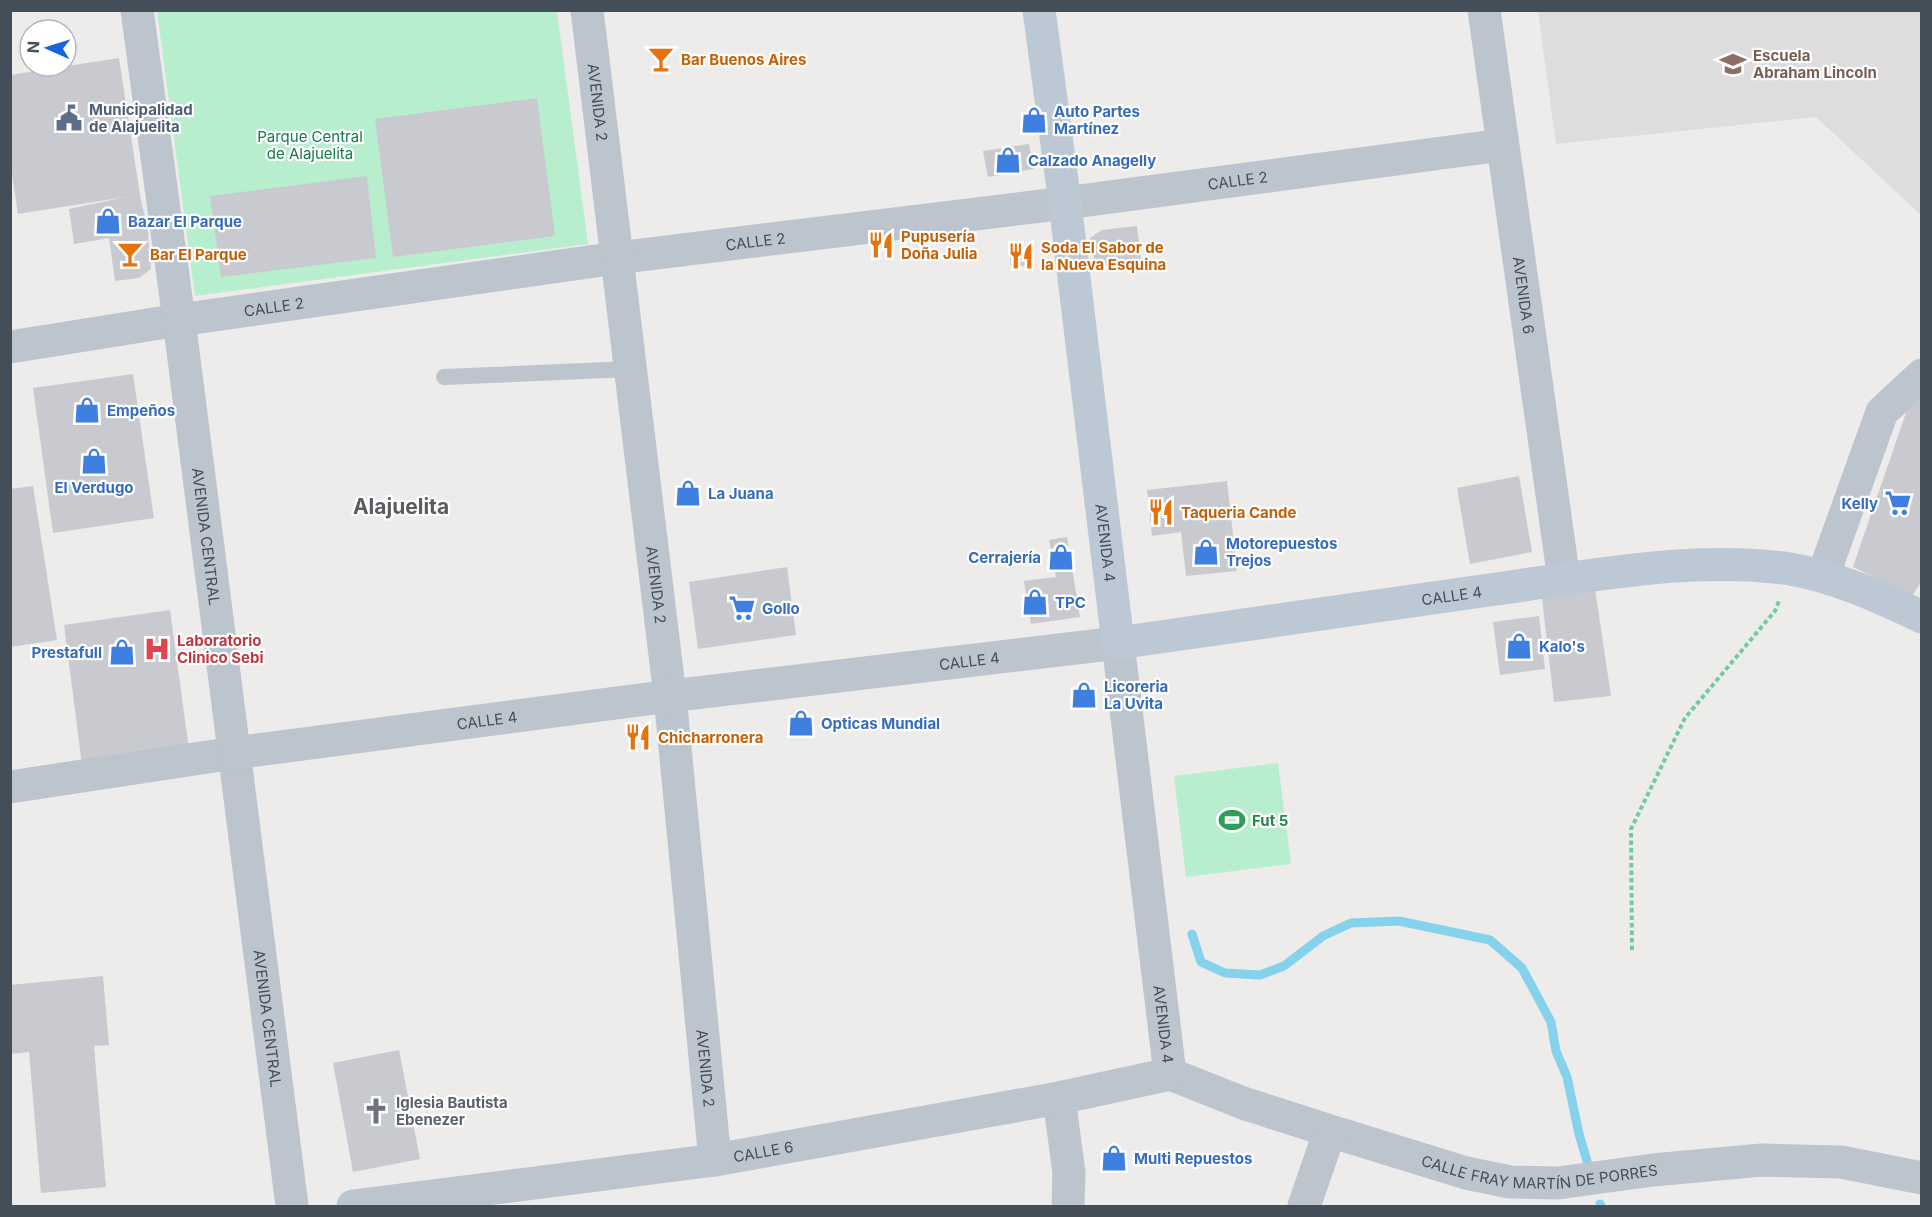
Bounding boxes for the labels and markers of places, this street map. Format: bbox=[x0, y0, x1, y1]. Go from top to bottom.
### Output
bar icon: Bar Buenos Aires bbox=[646, 44, 676, 74]
place label: Escuela Abraham Lincoln bbox=[1753, 46, 1877, 82]
school or university icon: Escuela Abraham Lincoln bbox=[1718, 49, 1748, 79]
place label: Bar Buenos Aires bbox=[681, 50, 806, 69]
place label: Municipalidad de Alajuelita bbox=[89, 100, 193, 136]
place label: Auto Partes Martínez bbox=[1054, 102, 1140, 138]
public building icon: Municipalidad de Alajuelita bbox=[54, 103, 84, 133]
shop icon: Auto Partes Martínez bbox=[1019, 105, 1049, 135]
shop icon: Calzado Anagelly bbox=[993, 145, 1023, 175]
place label: Calzado Anagelly bbox=[1028, 151, 1156, 170]
shop icon: Bazar El Parque bbox=[93, 206, 123, 236]
place label: Bazar El Parque bbox=[128, 212, 242, 231]
place label: Pupusería Doña Julia bbox=[901, 227, 978, 263]
restaurant icon: Pupusería Doña Julia bbox=[866, 230, 896, 260]
place label: Soda El Sabor de la Nueva Esquina bbox=[1041, 238, 1166, 274]
bar icon: Bar El Parque bbox=[115, 239, 145, 269]
restaurant icon: Soda El Sabor de la Nueva Esquina bbox=[1006, 241, 1036, 271]
place label: Bar El Parque bbox=[150, 245, 247, 264]
shop icon: Empeños bbox=[72, 395, 102, 425]
place label: Empeños bbox=[107, 401, 175, 420]
shop icon: El Verdugo bbox=[79, 446, 109, 476]
place label: El Verdugo bbox=[54, 478, 134, 497]
shop icon: La Juana bbox=[673, 478, 703, 508]
place label: La Juana bbox=[708, 484, 774, 503]
supermarket icon: Kelly bbox=[1883, 488, 1913, 518]
place label: Kelly bbox=[1842, 494, 1878, 513]
restaurant icon: Taqueria Cande bbox=[1146, 497, 1176, 527]
place label: Taqueria Cande bbox=[1181, 503, 1296, 522]
place label: Motorepuestos Trejos bbox=[1226, 534, 1337, 570]
shop icon: Motorepuestos Trejos bbox=[1191, 537, 1221, 567]
shop icon: Cerrajería bbox=[1046, 542, 1076, 572]
place label: Cerrajería bbox=[968, 548, 1041, 567]
shop icon: TPC bbox=[1020, 587, 1050, 617]
supermarket icon: Gollo bbox=[727, 593, 757, 623]
place label: TPC bbox=[1055, 593, 1086, 612]
place label: Gollo bbox=[762, 599, 800, 618]
place label: Laboratorio Clinico Sebi bbox=[177, 631, 263, 667]
shop icon: Kalo's bbox=[1504, 631, 1534, 661]
hospital icon: Laboratorio Clinico Sebi bbox=[142, 634, 172, 664]
shop icon: Prestafull bbox=[107, 637, 137, 667]
place label: Kalo's bbox=[1539, 637, 1585, 656]
place label: Prestafull bbox=[31, 643, 102, 662]
place label: Licoreria La Uvita bbox=[1104, 677, 1168, 713]
shop icon: Licoreria La Uvita bbox=[1069, 680, 1099, 710]
shop icon: Opticas Mundial bbox=[786, 708, 816, 738]
place label: Opticas Mundial bbox=[821, 714, 940, 733]
restaurant icon: Chicharronera bbox=[623, 722, 653, 752]
place label: Chicharronera bbox=[658, 728, 763, 747]
sports icon: Fut 5 bbox=[1217, 805, 1247, 835]
place label: Fut 5 bbox=[1252, 811, 1288, 830]
place label: Iglesia Bautista Ebenezer bbox=[396, 1093, 508, 1129]
church icon: Iglesia Bautista Ebenezer bbox=[361, 1096, 391, 1126]
shop icon: Multi Repuestos bbox=[1099, 1143, 1129, 1173]
place label: Multi Repuestos bbox=[1134, 1149, 1252, 1168]

